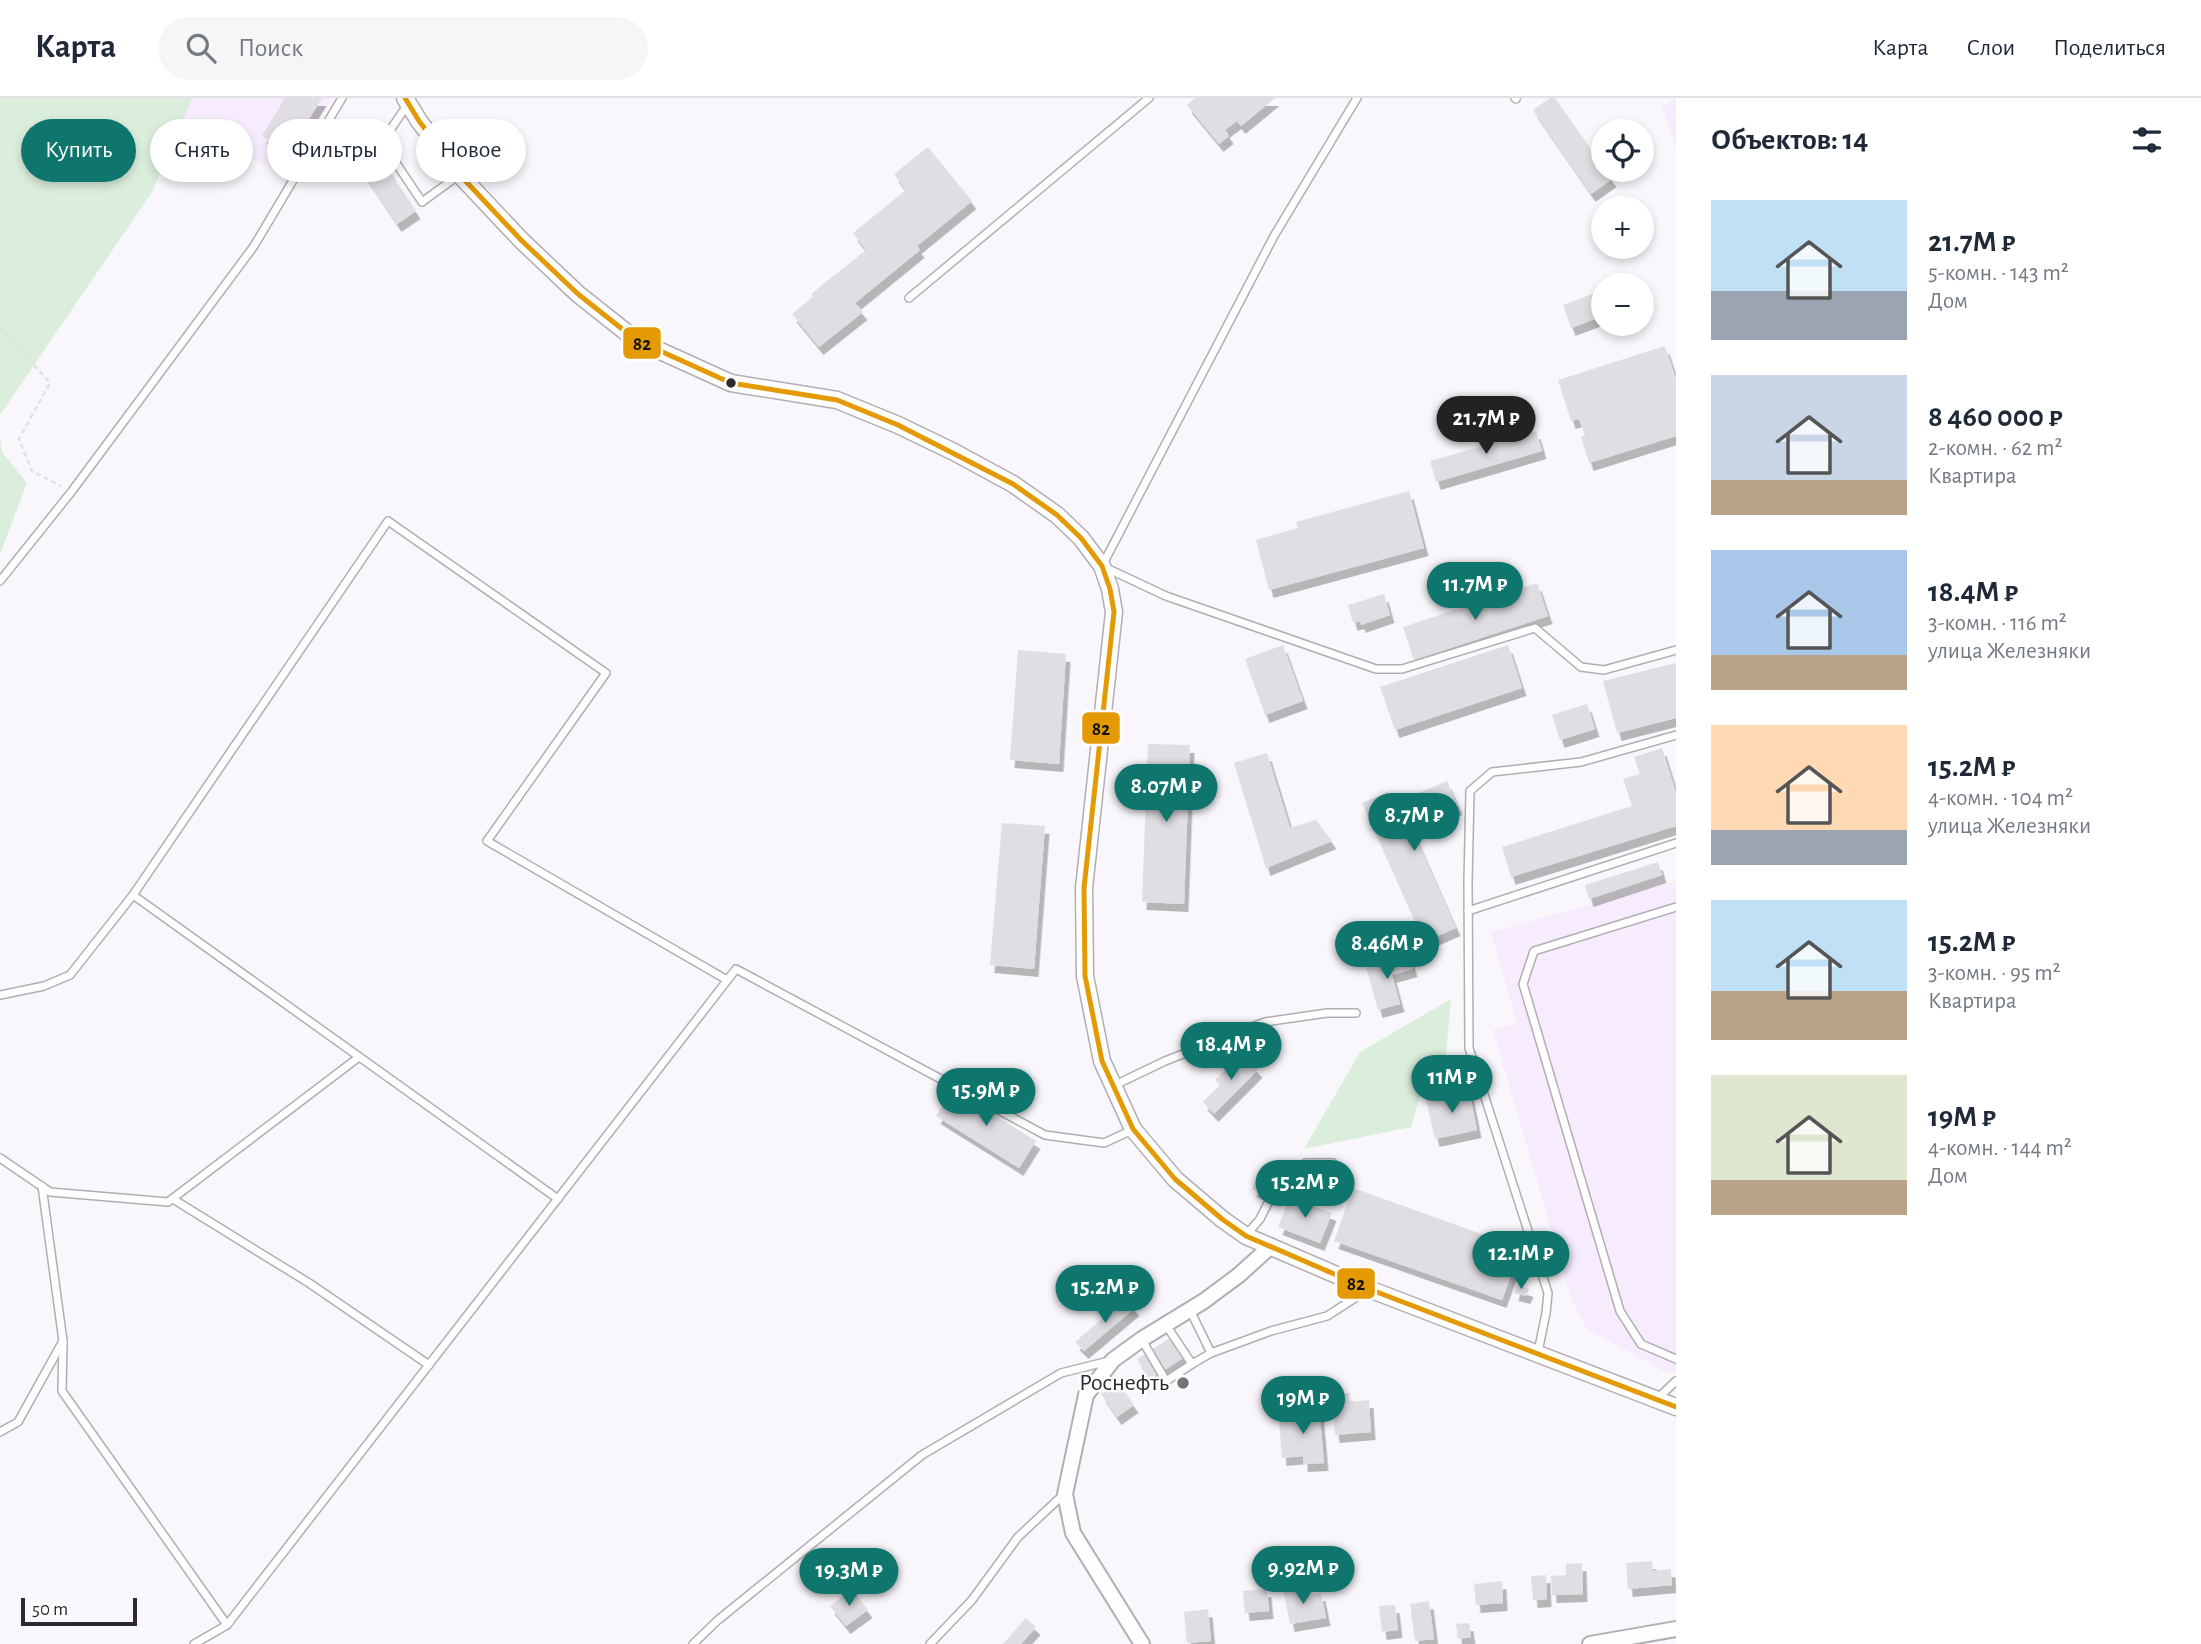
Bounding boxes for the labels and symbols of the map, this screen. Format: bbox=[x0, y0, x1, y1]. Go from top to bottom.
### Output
line badge: 82 bbox=[622, 326, 662, 360]
text: 82 bbox=[633, 335, 651, 354]
unlabelled marker bbox=[724, 376, 738, 390]
pin: 21.7M ₽ bbox=[1421, 396, 1551, 456]
pin: 11.7M ₽ bbox=[1410, 562, 1540, 622]
line badge: 82 bbox=[1081, 711, 1121, 745]
text: 82 bbox=[1092, 720, 1110, 739]
pin: 8.07M ₽ bbox=[1101, 764, 1231, 824]
pin: 8.7M ₽ bbox=[1357, 794, 1471, 853]
pin: 8.46M ₽ bbox=[1322, 922, 1452, 981]
pin: 18.4M ₽ bbox=[1166, 1023, 1296, 1082]
pin: 11M ₽ bbox=[1403, 1056, 1501, 1115]
pin: 15.9M ₽ bbox=[921, 1068, 1051, 1128]
pin: 15.2M ₽ bbox=[1240, 1160, 1370, 1220]
pin: 12.1M ₽ bbox=[1456, 1232, 1586, 1291]
pin: 15.2M ₽ bbox=[1040, 1266, 1170, 1325]
line badge: 82 bbox=[1336, 1267, 1376, 1300]
text: 82 bbox=[1347, 1275, 1365, 1294]
place label: Роснефть bbox=[1079, 1371, 1169, 1395]
marker: Роснефть bbox=[1175, 1375, 1191, 1391]
pin: 19M ₽ bbox=[1254, 1376, 1352, 1436]
pin: 9.92M ₽ bbox=[1238, 1546, 1368, 1606]
pin: 19.3M ₽ bbox=[784, 1548, 914, 1608]
scale bar bbox=[21, 1595, 136, 1627]

